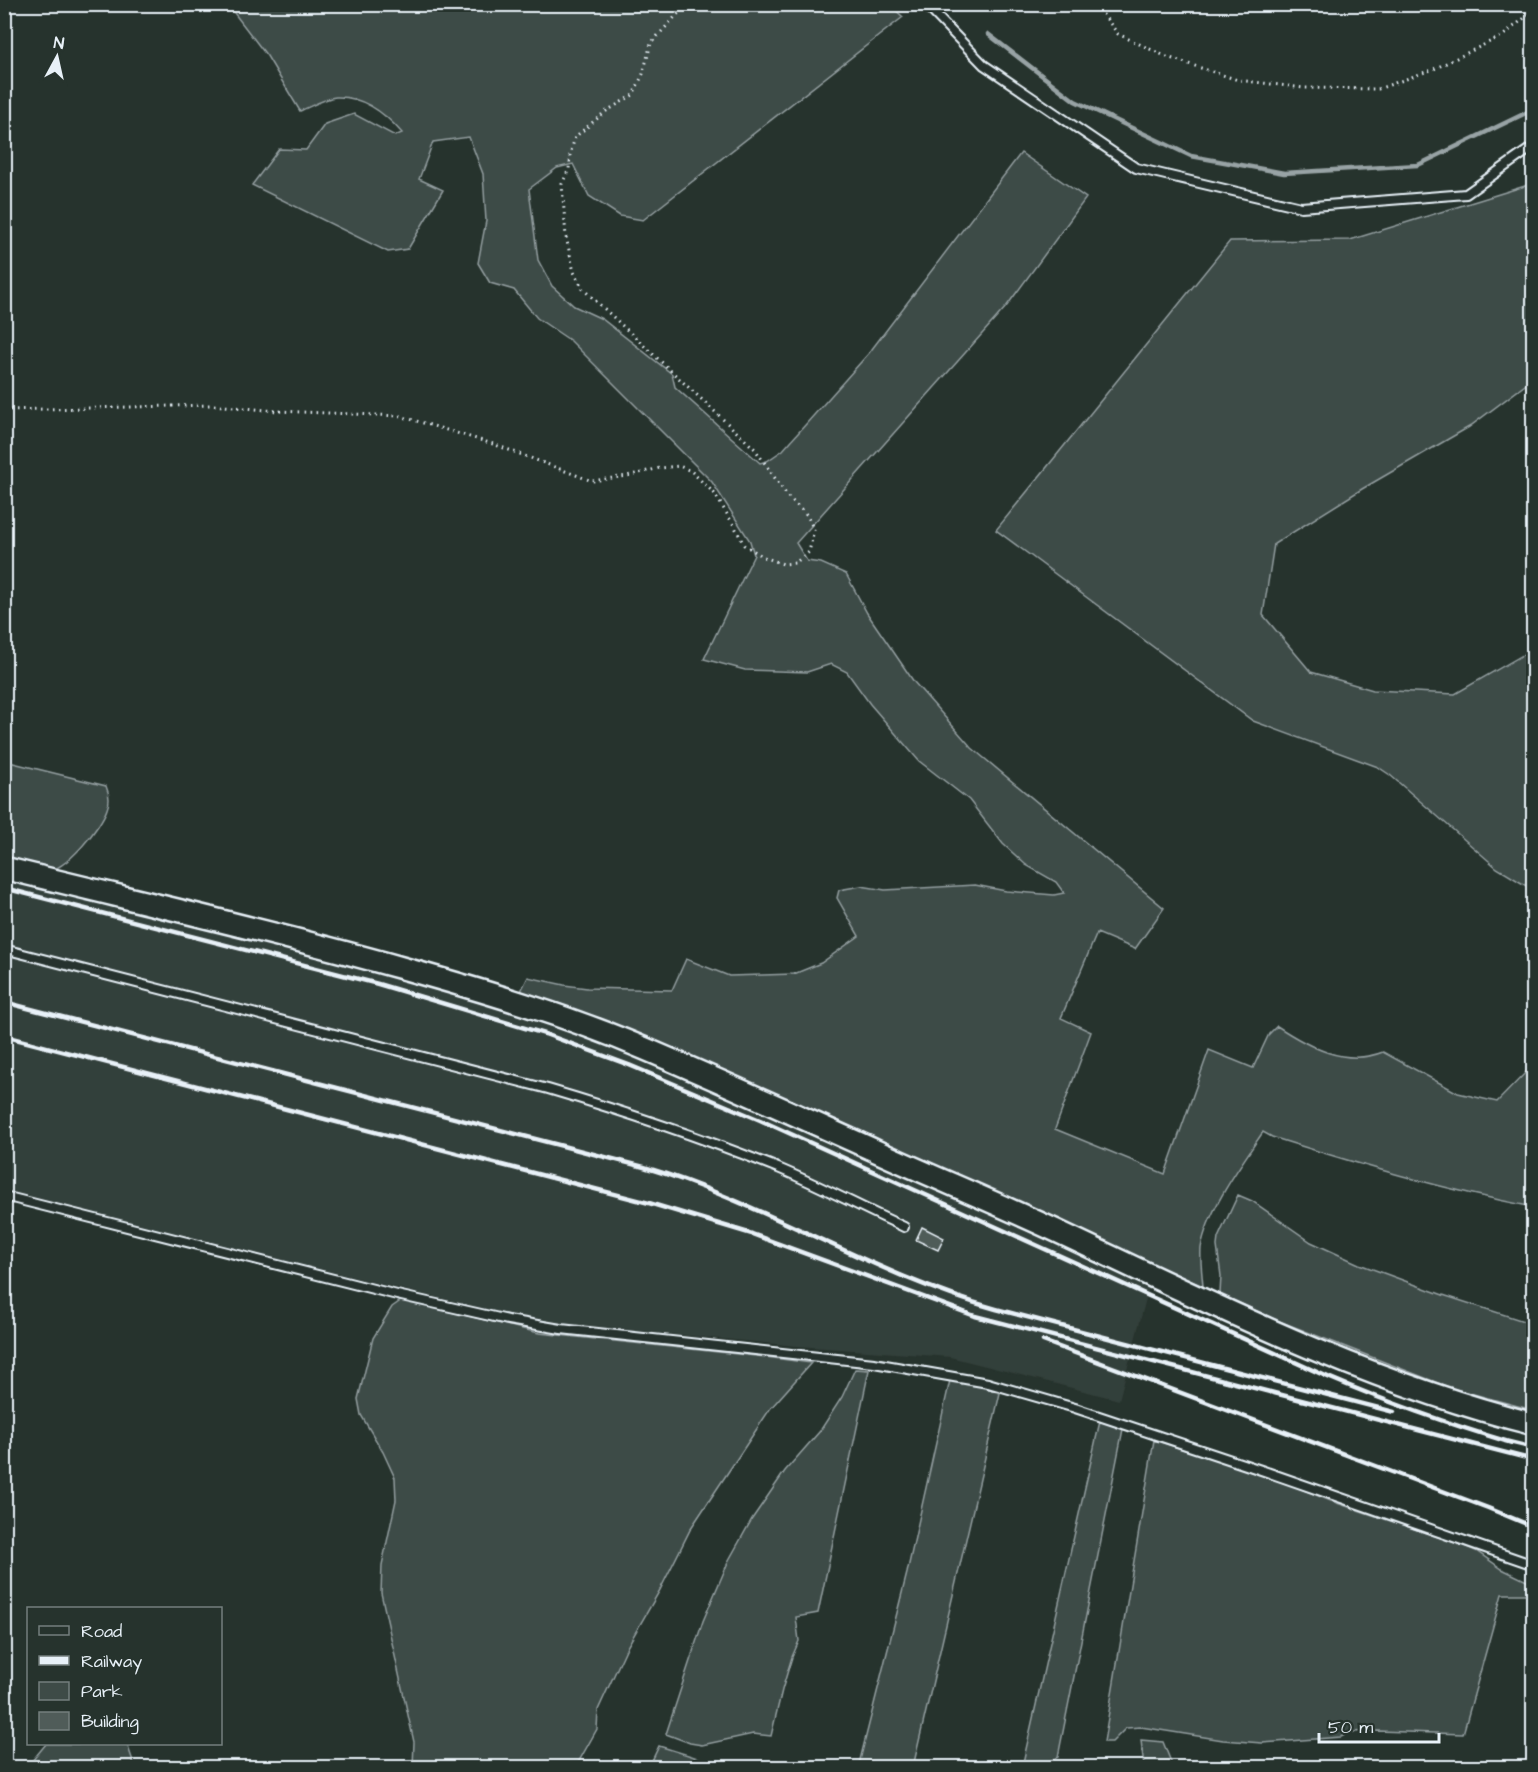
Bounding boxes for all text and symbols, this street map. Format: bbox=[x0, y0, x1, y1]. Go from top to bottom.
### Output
north arrow bbox=[27, 27, 87, 87]
text: N bbox=[52, 32, 65, 55]
legend bbox=[27, 1607, 222, 1745]
text: Road bbox=[81, 1619, 122, 1644]
text: Railway bbox=[81, 1649, 142, 1675]
text: Park bbox=[81, 1679, 123, 1704]
scale bar bbox=[1319, 1706, 1439, 1744]
text: Building bbox=[81, 1709, 139, 1735]
text: 50 m bbox=[1328, 1715, 1373, 1740]

